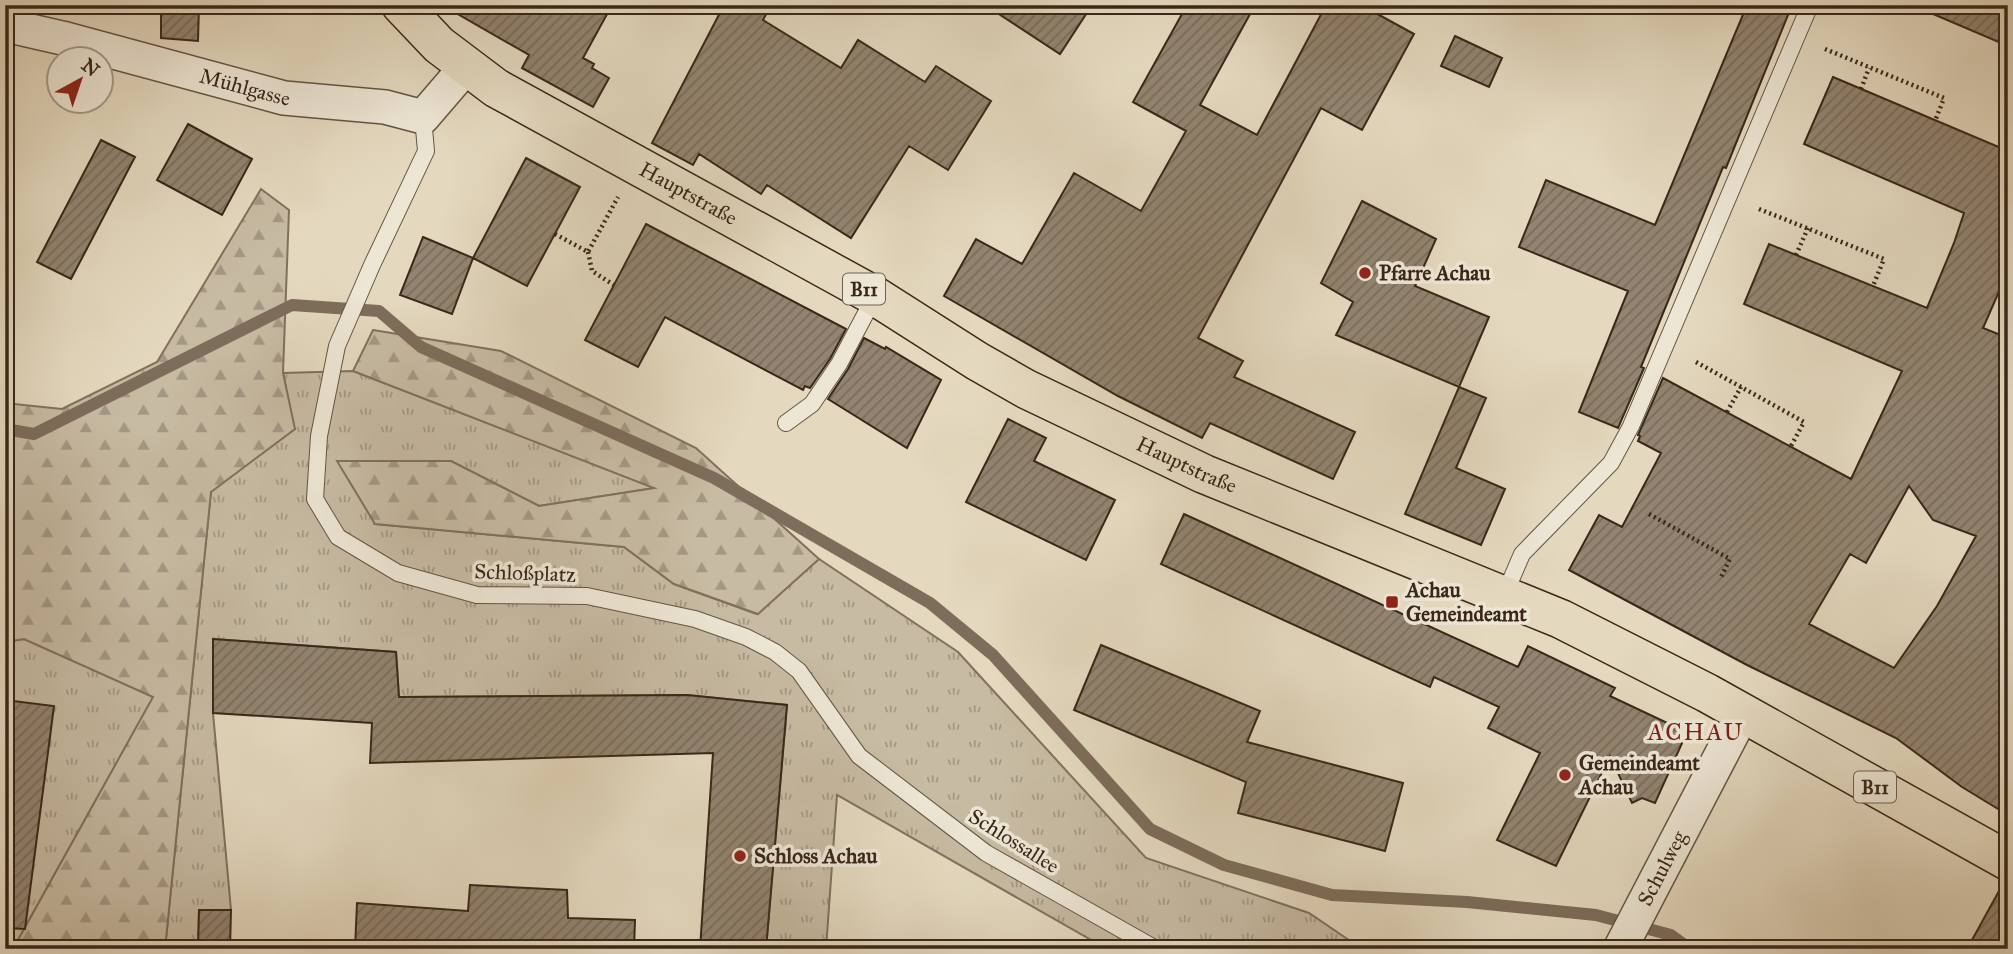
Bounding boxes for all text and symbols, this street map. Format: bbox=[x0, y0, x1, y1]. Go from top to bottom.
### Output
north arrow bbox=[46, 46, 116, 116]
text: N bbox=[77, 53, 104, 81]
street label: Mühlgasse bbox=[197, 63, 291, 111]
street label: Hauptstraße bbox=[635, 156, 742, 231]
place label: Pfarre Achau bbox=[1379, 260, 1491, 286]
marker: Pfarre Achau bbox=[1357, 265, 1373, 281]
road number: B11 bbox=[843, 274, 885, 304]
street label: Hauptstraße bbox=[1132, 431, 1241, 499]
street label: Schloßplatz bbox=[474, 558, 577, 588]
place label: Achau Gemeindeamt bbox=[1404, 577, 1527, 627]
marker: Achau Gemeindeamt bbox=[1384, 594, 1400, 610]
district label: ACHAU bbox=[1647, 717, 1744, 747]
place label: Gemeindeamt Achau bbox=[1577, 750, 1700, 800]
marker: Gemeindeamt Achau bbox=[1557, 767, 1573, 783]
road number: B11 bbox=[1854, 772, 1896, 802]
street label: Schlossallee bbox=[964, 803, 1064, 879]
street label: Schulweg bbox=[1632, 826, 1692, 910]
place label: Schloss Achau bbox=[754, 843, 878, 869]
marker: Schloss Achau bbox=[732, 848, 748, 864]

